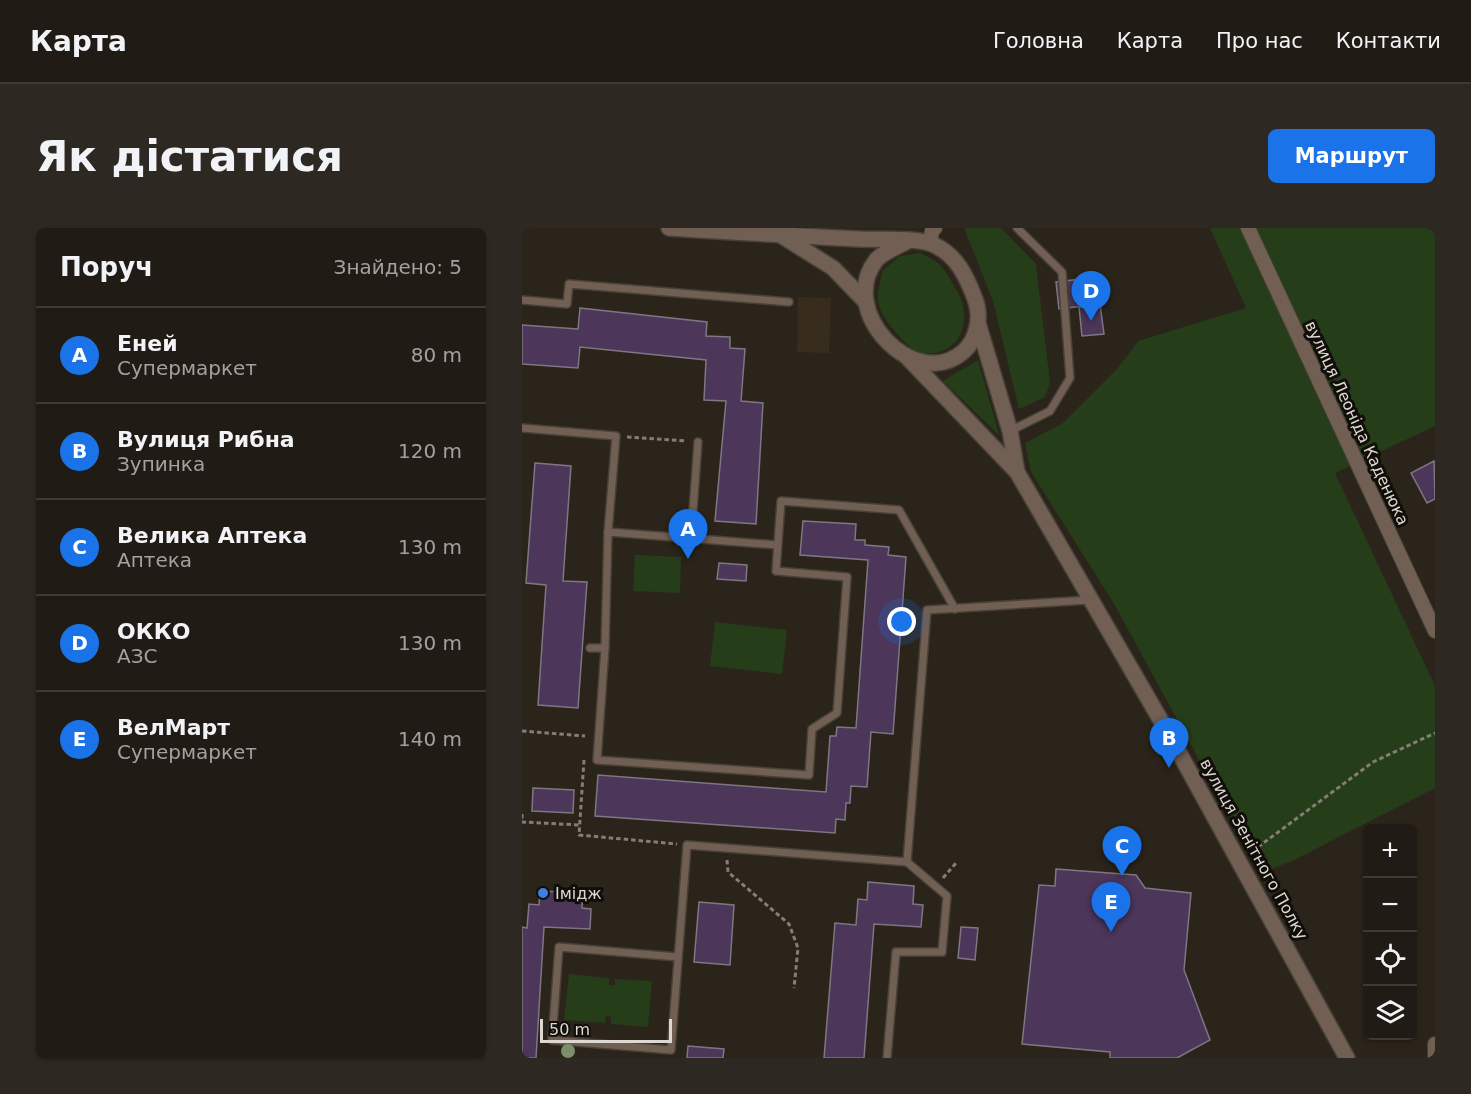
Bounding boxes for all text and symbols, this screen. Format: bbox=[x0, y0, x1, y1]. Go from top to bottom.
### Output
text: Карта bbox=[30, 25, 127, 58]
text: Головна bbox=[993, 29, 1084, 53]
text: Карта bbox=[1117, 29, 1183, 53]
text: Про нас bbox=[1216, 29, 1303, 53]
text: Контакти bbox=[1336, 29, 1441, 53]
button: Маршрут bbox=[1268, 129, 1435, 183]
text: Як дістатися bbox=[36, 132, 343, 181]
text: Поруч bbox=[60, 252, 153, 282]
text: Знайдено: 5 bbox=[334, 255, 462, 279]
pin: D bbox=[1072, 272, 1110, 321]
street label: вулиця Леоніда Каденюка bbox=[1301, 318, 1413, 528]
text: Еней bbox=[117, 331, 178, 356]
text: A bbox=[72, 343, 87, 367]
text: 80 m bbox=[411, 343, 462, 367]
text: Супермаркет bbox=[117, 356, 257, 380]
text: Вулиця Рибна bbox=[117, 427, 295, 452]
text: B bbox=[72, 439, 87, 463]
text: 120 m bbox=[398, 439, 462, 463]
text: Зупинка bbox=[117, 452, 205, 476]
pin: A bbox=[668, 510, 708, 559]
text: Велика Аптека bbox=[117, 523, 307, 548]
text: C bbox=[72, 535, 87, 559]
text: 130 m bbox=[398, 535, 462, 559]
text: Аптека bbox=[117, 548, 192, 572]
your location bbox=[887, 607, 916, 636]
text: ОККО bbox=[117, 619, 190, 644]
text: D bbox=[71, 631, 88, 655]
text: 130 m bbox=[398, 631, 462, 655]
text: АЗС bbox=[117, 644, 157, 668]
text: ВелМарт bbox=[117, 715, 230, 740]
pin: B bbox=[1150, 718, 1188, 768]
text: E bbox=[73, 727, 86, 751]
text: 140 m bbox=[398, 727, 462, 751]
text: Супермаркет bbox=[117, 740, 257, 764]
street label: вулиця Зенітного Полку bbox=[1196, 755, 1312, 943]
map controls bbox=[1363, 824, 1417, 1040]
button: + bbox=[1363, 824, 1417, 878]
pin: C bbox=[1102, 826, 1142, 876]
button: − bbox=[1363, 878, 1417, 932]
pin: E bbox=[1092, 882, 1130, 932]
place label: Імідж bbox=[555, 884, 602, 903]
marker: Імідж bbox=[536, 886, 550, 900]
button: locate bbox=[1363, 932, 1417, 986]
button: layers bbox=[1363, 986, 1417, 1040]
scale bar bbox=[540, 1016, 672, 1044]
text: 50 m bbox=[549, 1020, 590, 1039]

